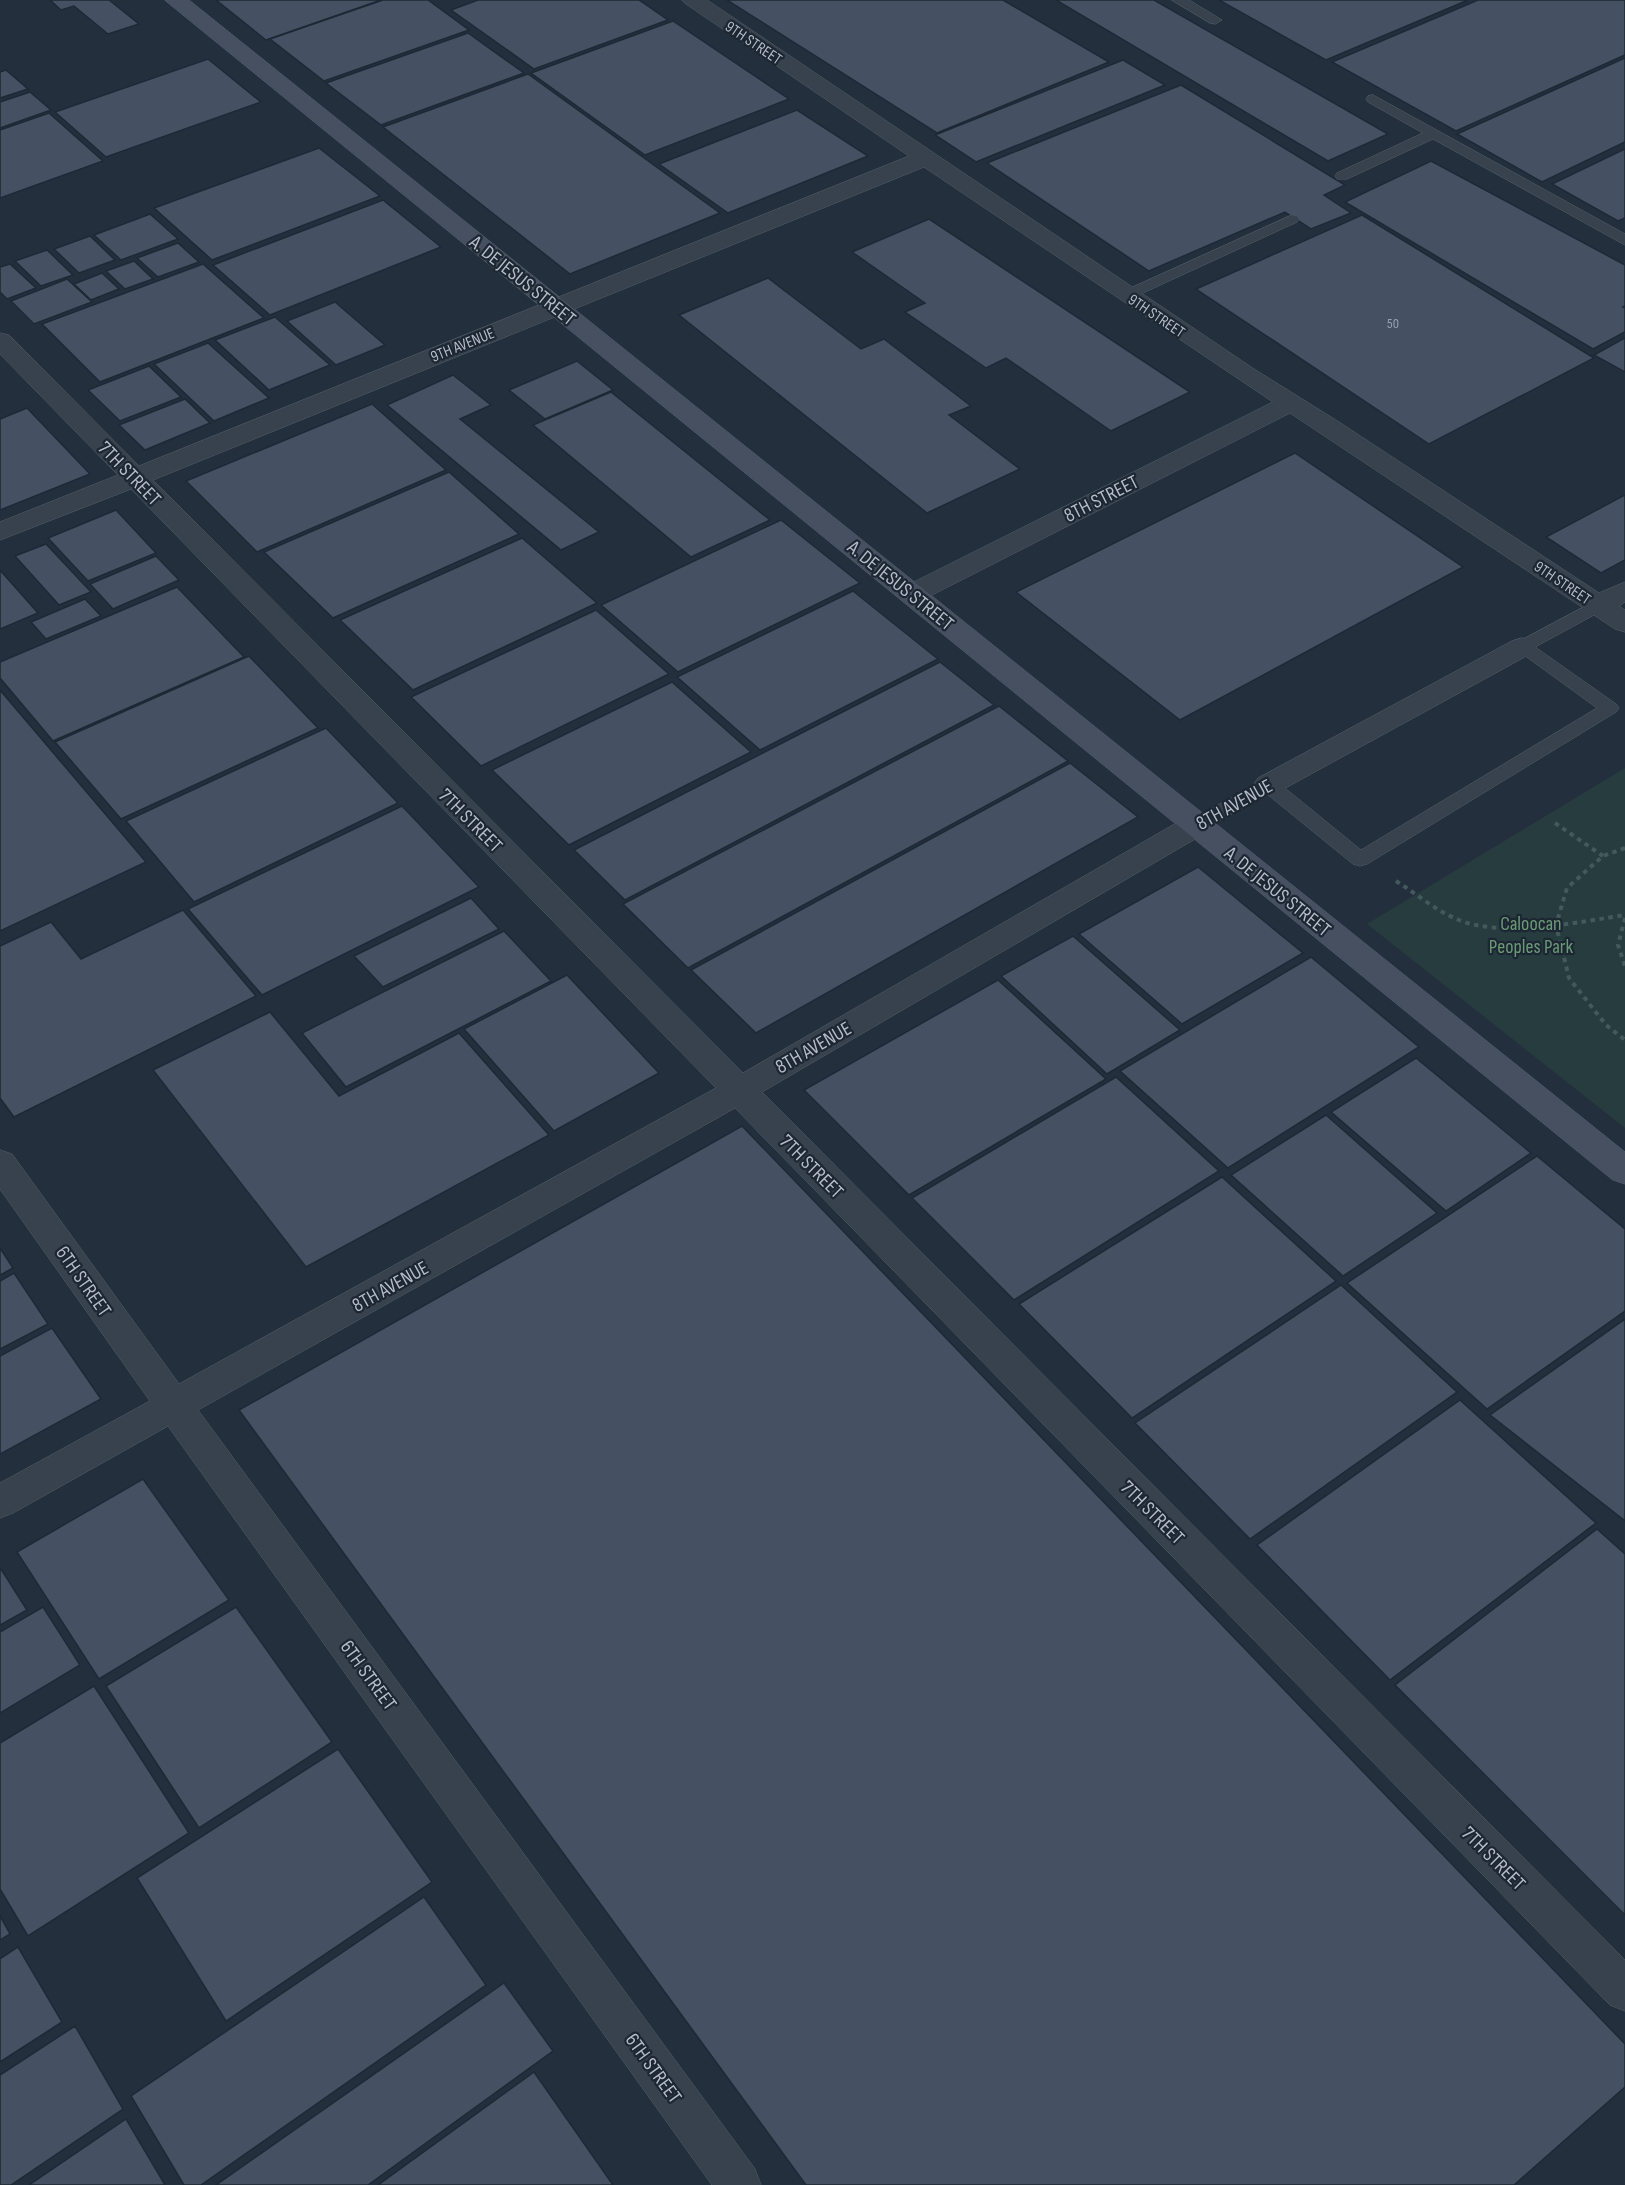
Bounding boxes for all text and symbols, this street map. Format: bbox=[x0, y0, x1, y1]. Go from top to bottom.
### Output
street label: 9TH STREET bbox=[721, 17, 786, 69]
street label: A. DE JESUS STREET bbox=[464, 230, 580, 331]
street label: 9TH STREET bbox=[1124, 290, 1189, 342]
house number: 50 bbox=[1387, 315, 1399, 332]
street label: 9TH AVENUE bbox=[428, 324, 497, 367]
street label: 7TH STREET bbox=[93, 436, 166, 511]
street label: 8TH STREET bbox=[1060, 470, 1143, 528]
street label: A. DE JESUS STREET bbox=[842, 535, 958, 636]
street label: 9TH STREET bbox=[1530, 557, 1595, 609]
street label: 8TH AVENUE bbox=[1192, 774, 1277, 836]
street label: 7TH STREET bbox=[433, 784, 507, 858]
street label: A. DE JESUS STREET bbox=[1219, 841, 1335, 942]
park label: Caloocan Peoples Park bbox=[1489, 912, 1574, 959]
street label: 8TH AVENUE bbox=[771, 1017, 856, 1079]
street label: 7TH STREET bbox=[774, 1130, 848, 1204]
street label: 6TH STREET bbox=[50, 1242, 116, 1321]
street label: 8TH AVENUE bbox=[348, 1256, 433, 1318]
street label: 7TH STREET bbox=[1115, 1476, 1189, 1550]
street label: 6TH STREET bbox=[335, 1636, 402, 1715]
street label: 7TH STREET bbox=[1456, 1822, 1530, 1896]
street label: 6TH STREET bbox=[620, 2029, 687, 2108]

